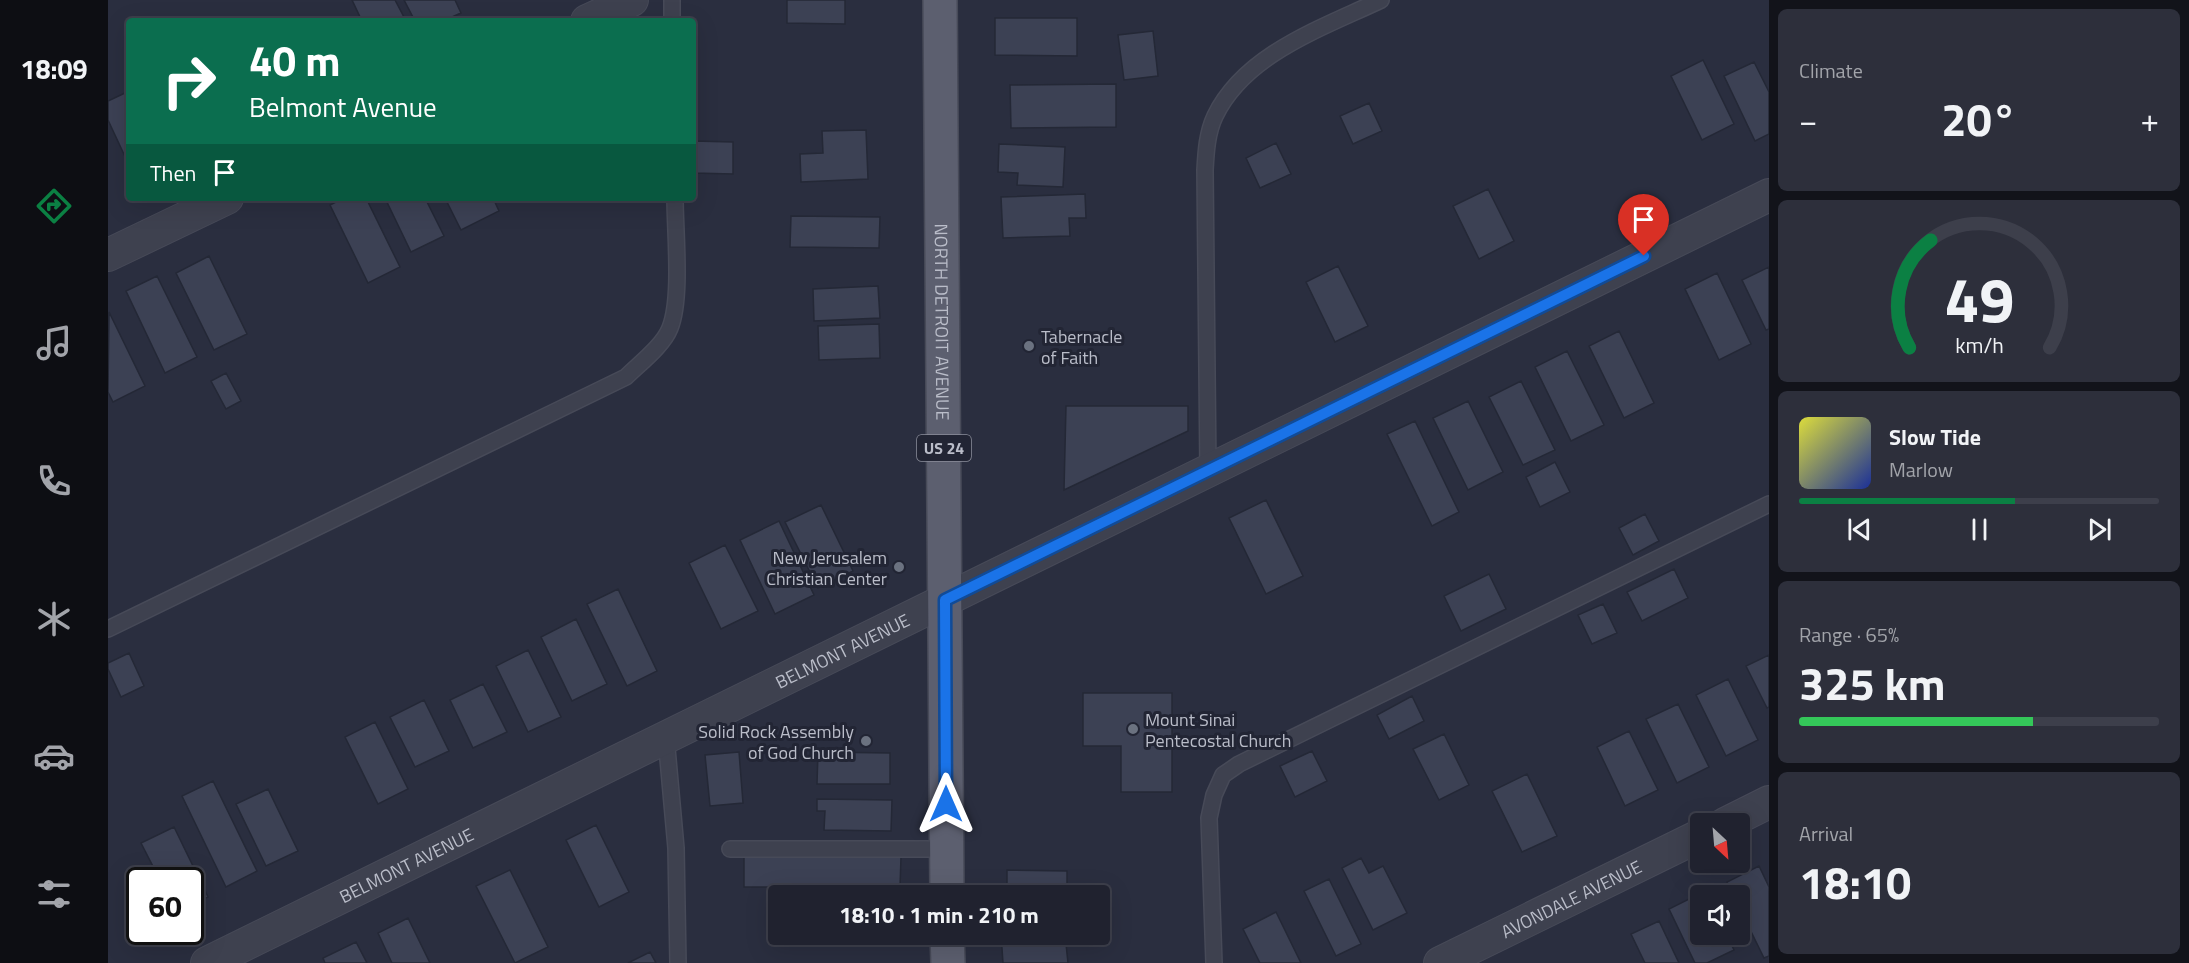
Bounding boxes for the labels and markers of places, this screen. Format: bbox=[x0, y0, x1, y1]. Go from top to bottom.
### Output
pin bbox=[1618, 194, 1669, 256]
place label: Tabernacle of Faith bbox=[1041, 323, 1122, 371]
marker: Tabernacle of Faith bbox=[1022, 339, 1036, 353]
place label: New Jerusalem Christian Center bbox=[766, 544, 887, 592]
marker: New Jerusalem Christian Center bbox=[892, 560, 906, 574]
place label: Mount Sinai Pentecostal Church bbox=[1145, 706, 1291, 754]
place label: Solid Rock Assembly of God Church bbox=[698, 718, 854, 766]
marker: Mount Sinai Pentecostal Church bbox=[1126, 722, 1140, 736]
marker: Solid Rock Assembly of God Church bbox=[859, 734, 873, 748]

